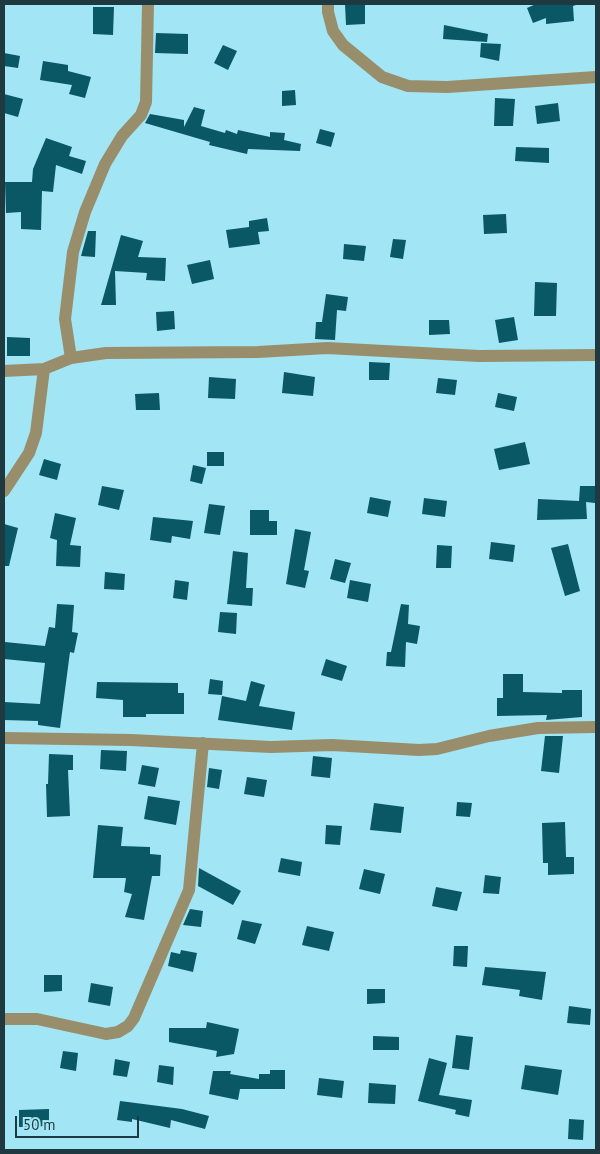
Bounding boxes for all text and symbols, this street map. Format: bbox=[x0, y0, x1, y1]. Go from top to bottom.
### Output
scale bar bbox=[18, 1106, 141, 1138]
text: 50 m bbox=[23, 1115, 56, 1134]

